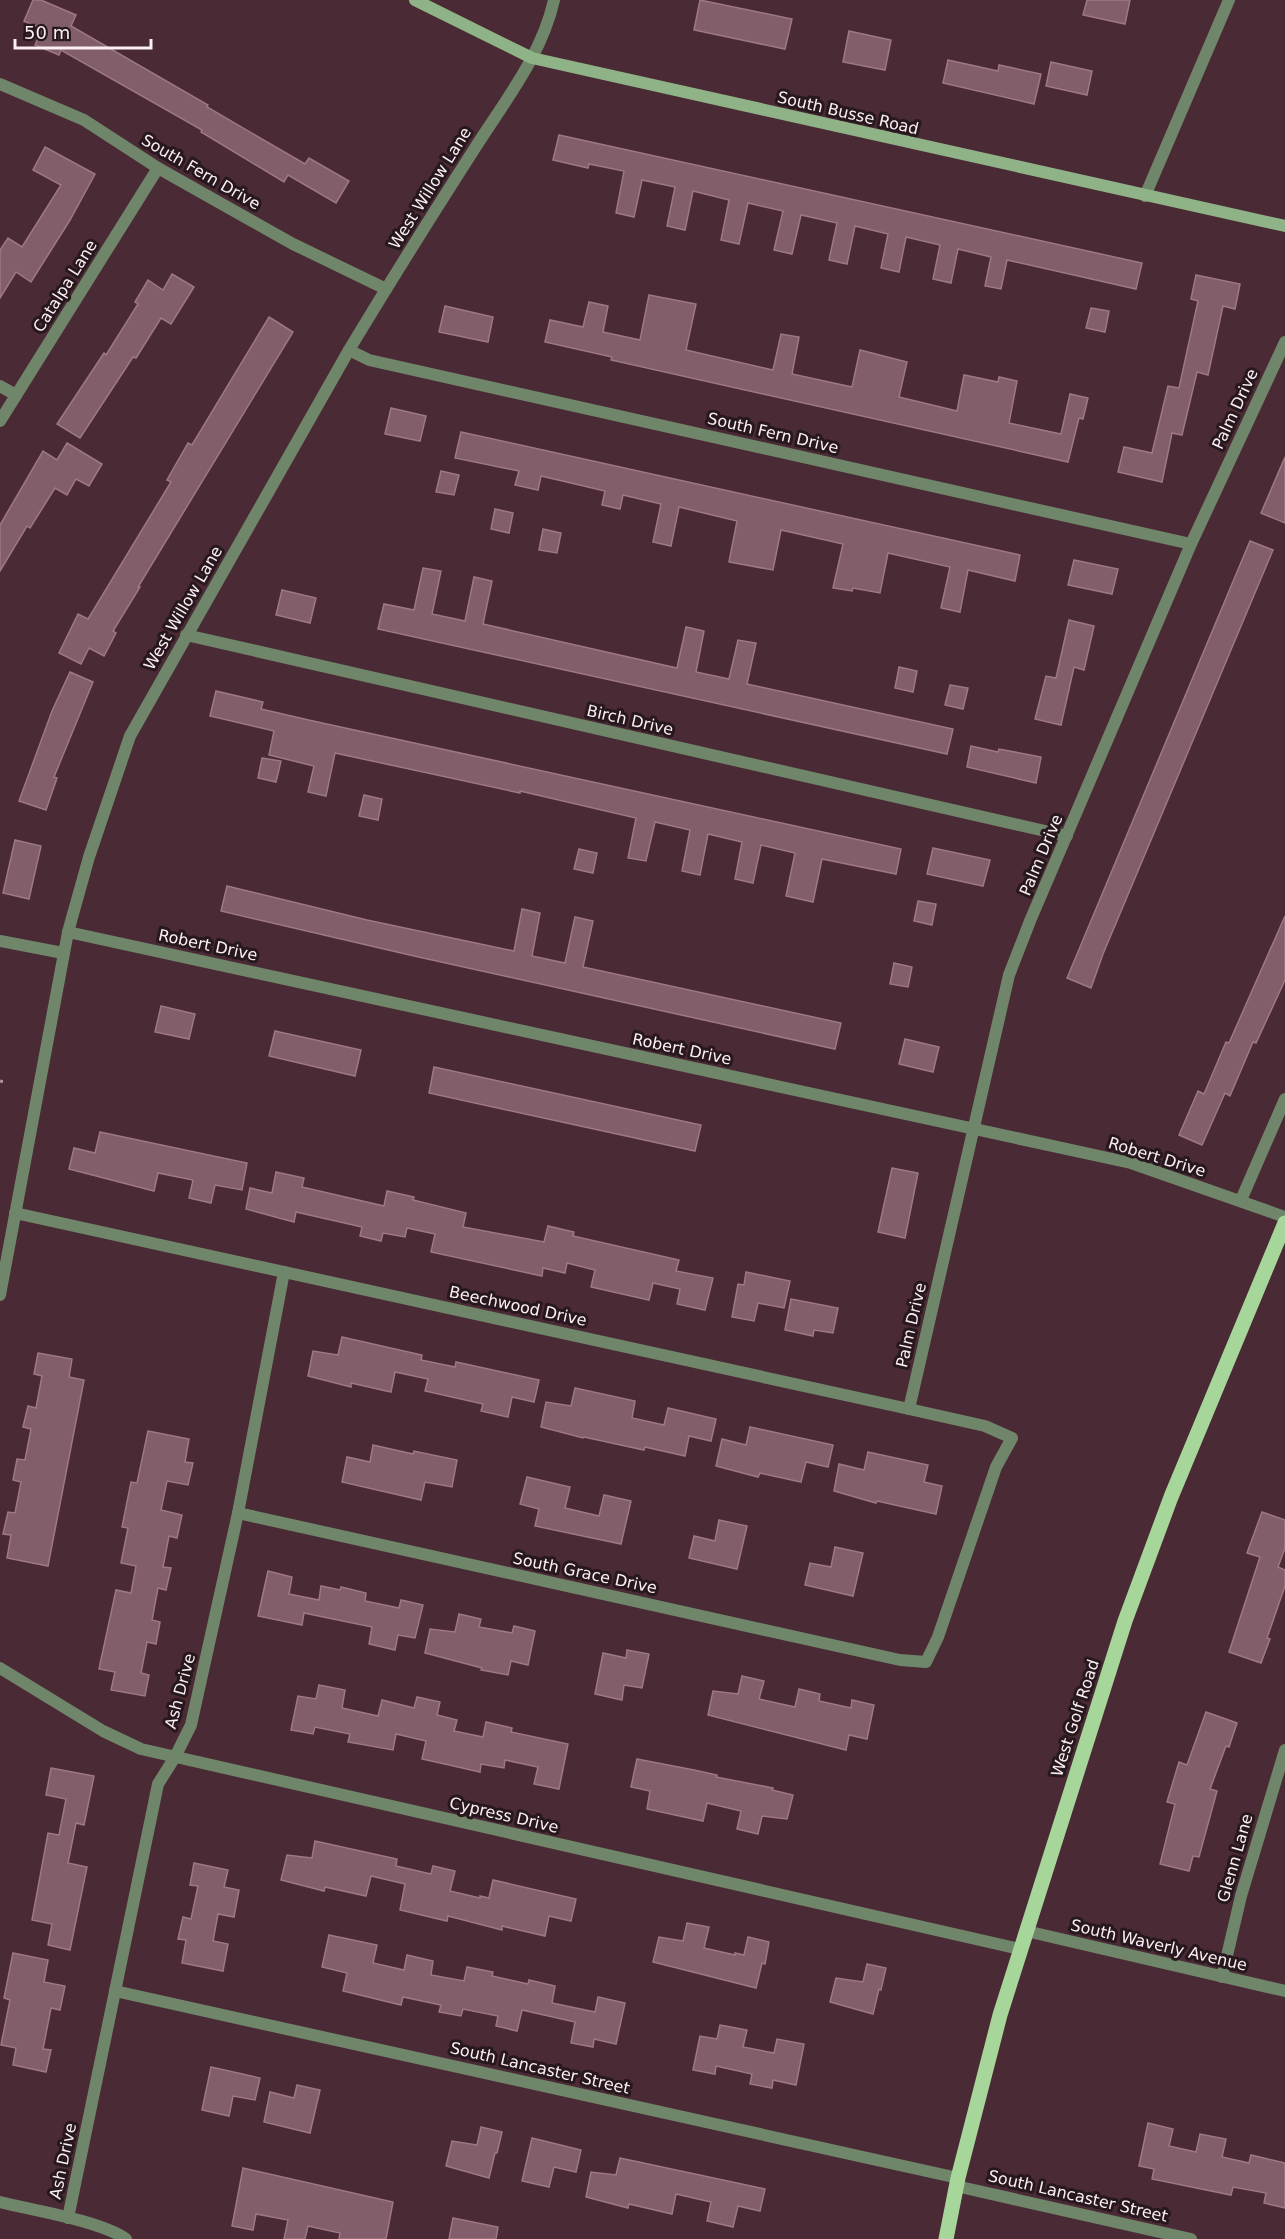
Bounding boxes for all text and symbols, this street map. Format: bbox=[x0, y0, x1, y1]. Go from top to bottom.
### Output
scale bar bbox=[15, 12, 152, 50]
text: 50 m bbox=[24, 22, 70, 43]
street label: South Busse Road bbox=[775, 87, 921, 139]
street label: West Willow Lane bbox=[385, 124, 475, 252]
street label: South Fern Drive bbox=[138, 130, 264, 214]
street label: Catalpa Lane bbox=[29, 236, 101, 336]
street label: Palm Drive bbox=[1208, 366, 1262, 452]
street label: South Fern Drive bbox=[706, 409, 840, 457]
street label: West Willow Lane bbox=[140, 543, 226, 673]
street label: Birch Drive bbox=[585, 701, 675, 739]
street label: Palm Drive bbox=[1015, 811, 1067, 899]
street label: Robert Drive bbox=[157, 925, 259, 965]
street label: Robert Drive bbox=[631, 1029, 733, 1069]
street label: Robert Drive bbox=[1106, 1133, 1208, 1181]
street label: Palm Drive bbox=[892, 1281, 930, 1369]
street label: Beechwood Drive bbox=[447, 1282, 589, 1330]
street label: South Grace Drive bbox=[511, 1548, 659, 1598]
street label: Ash Drive bbox=[161, 1651, 199, 1731]
street label: West Golf Road bbox=[1047, 1657, 1103, 1779]
street label: Cypress Drive bbox=[448, 1793, 560, 1837]
street label: Glenn Lane bbox=[1213, 1812, 1257, 1904]
street label: South Waverly Avenue bbox=[1069, 1915, 1249, 1975]
street label: South Lancaster Street bbox=[448, 2038, 632, 2098]
street label: Ash Drive bbox=[46, 2121, 80, 2201]
street label: South Lancaster Street bbox=[986, 2166, 1170, 2226]

